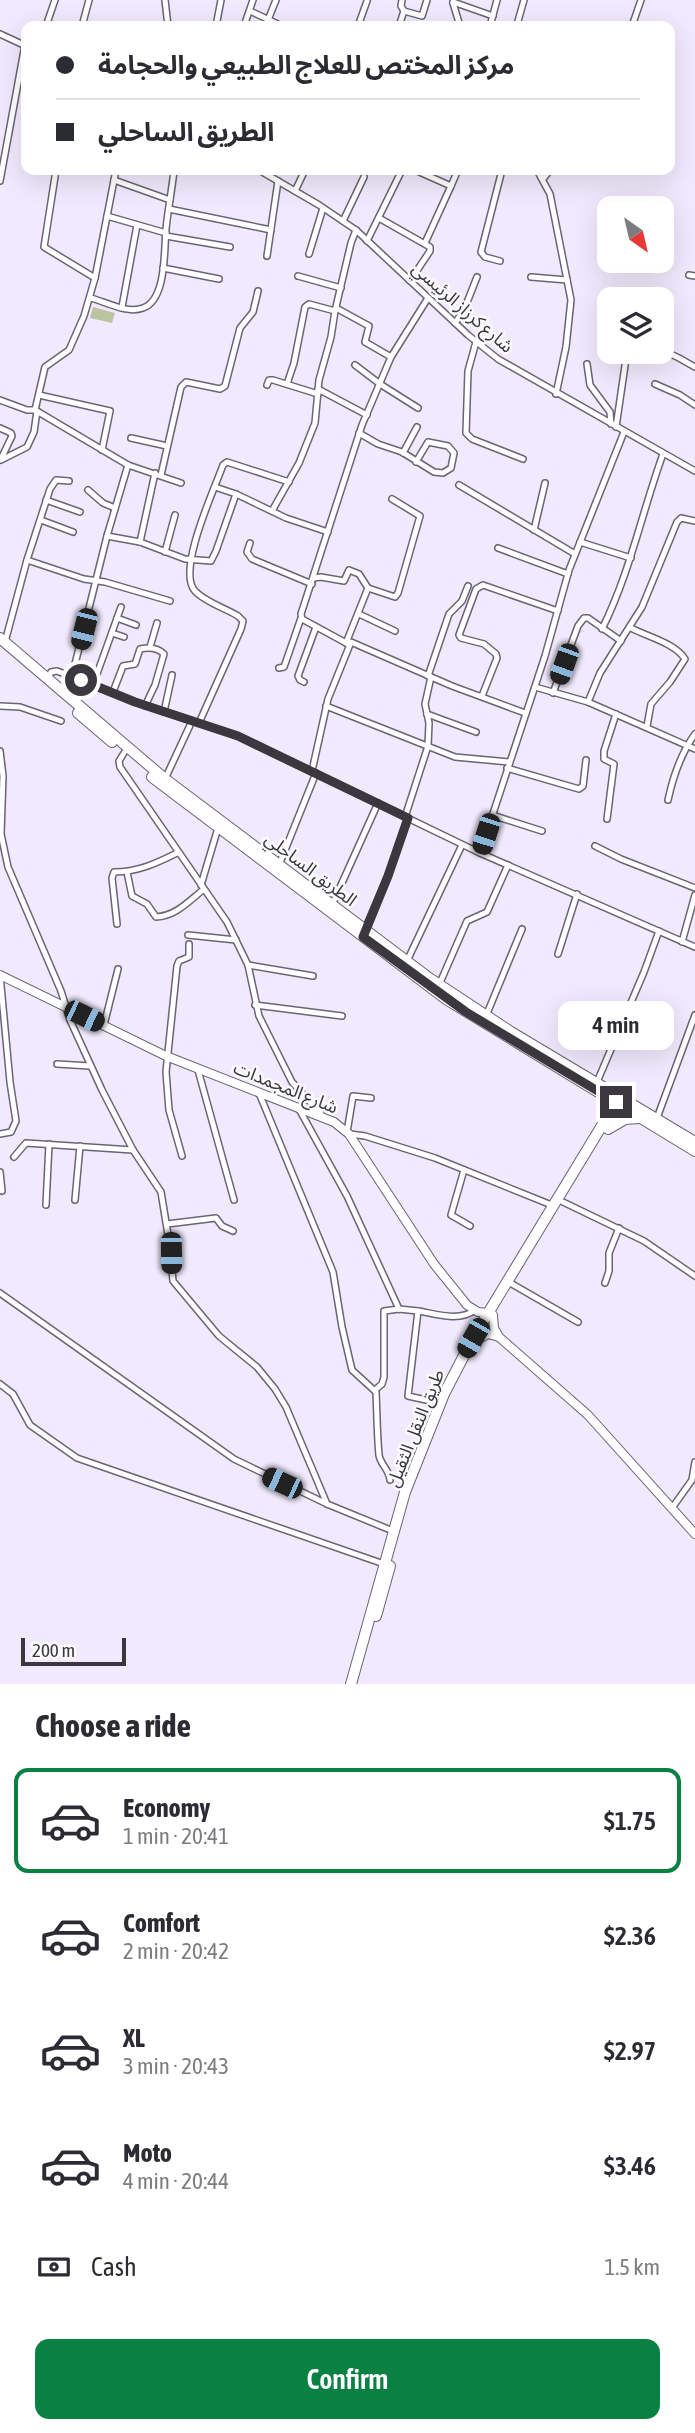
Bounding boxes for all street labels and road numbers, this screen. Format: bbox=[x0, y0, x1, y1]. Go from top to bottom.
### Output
street label: شارع كرزاز الرئيسي bbox=[405, 257, 518, 360]
street label: الطريق الساحلي bbox=[259, 828, 361, 913]
street label: شارع المجمدات bbox=[229, 1057, 341, 1121]
street label: طريق النقل الثقيل bbox=[382, 1366, 449, 1490]

